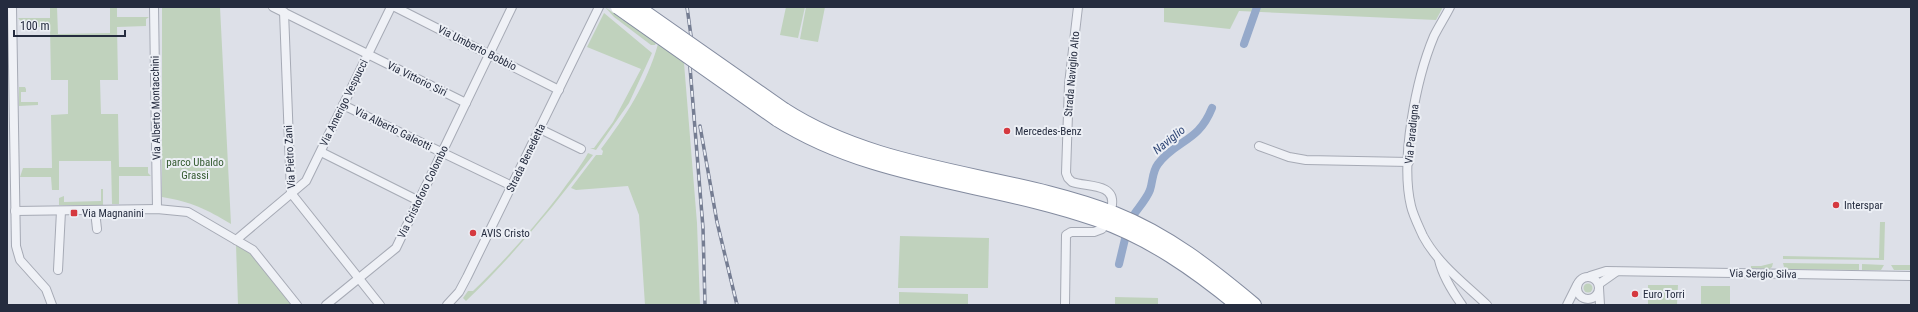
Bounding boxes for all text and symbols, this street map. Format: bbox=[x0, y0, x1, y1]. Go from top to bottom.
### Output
scale bar bbox=[14, 12, 125, 38]
text: 100 m bbox=[20, 19, 50, 33]
street label: Via Umberto Bobbio bbox=[435, 23, 519, 74]
street label: Strada Naviglio Alto bbox=[1062, 30, 1082, 117]
street label: Via Alberto Montacchini bbox=[149, 56, 163, 160]
street label: Via Amerigo Vespucci bbox=[317, 57, 371, 149]
street label: Via Vittorio Siri bbox=[385, 59, 449, 99]
street label: Via Paradigna bbox=[1402, 103, 1422, 165]
street label: Via Alberto Galeotti bbox=[352, 105, 434, 153]
street label: Strada Benedetta bbox=[504, 122, 548, 194]
water label: Naviglio bbox=[1150, 123, 1188, 157]
street label: Via Pietro Zani bbox=[282, 125, 298, 189]
place label: Mercedes-Benz bbox=[1015, 125, 1082, 138]
marker: Mercedes-Benz bbox=[1002, 126, 1012, 136]
street label: Via Cristoforo Colombo bbox=[395, 143, 451, 241]
park label: parco Ubaldo Grassi bbox=[166, 156, 224, 182]
place label: Interspar bbox=[1844, 199, 1884, 212]
marker: Interspar bbox=[1831, 200, 1841, 210]
place label: Via Magnanini bbox=[82, 207, 144, 220]
marker: Via Magnanini bbox=[69, 208, 79, 218]
place label: AVIS Cristo bbox=[481, 227, 530, 240]
marker: AVIS Cristo bbox=[468, 228, 478, 238]
street label: Via Sergio Silva bbox=[1729, 267, 1797, 281]
place label: Euro Torri bbox=[1643, 288, 1685, 301]
marker: Euro Torri bbox=[1630, 289, 1640, 299]

